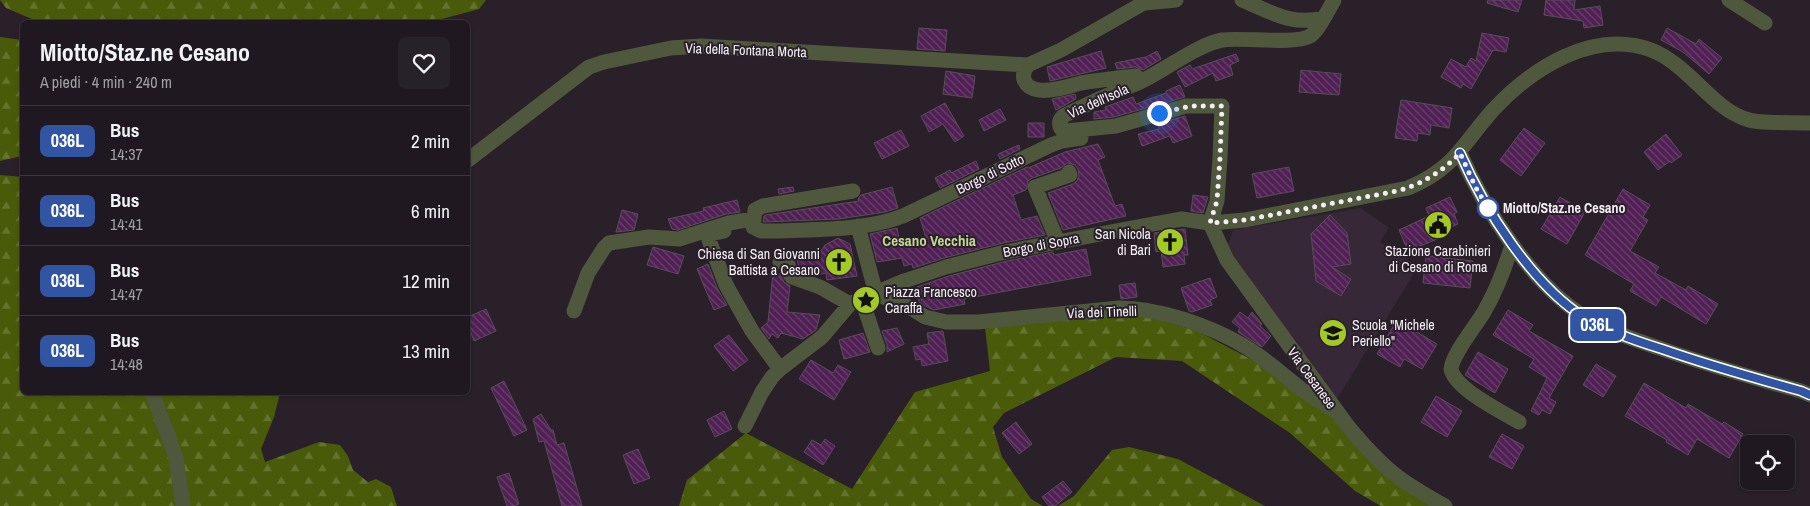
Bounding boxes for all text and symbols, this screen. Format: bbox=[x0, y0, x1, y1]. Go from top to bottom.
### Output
text: Miotto/Staz.ne Cesano bbox=[40, 36, 250, 68]
button: heart bbox=[398, 37, 450, 89]
street label: Via della Fontana Morta bbox=[685, 39, 808, 61]
text: A piedi · 4 min · 240 m bbox=[40, 71, 172, 93]
street label: Via dell'Isola bbox=[1065, 79, 1132, 122]
your location bbox=[1147, 101, 1172, 126]
text: Bus bbox=[110, 117, 139, 143]
text: 036L bbox=[51, 128, 84, 153]
text: 2 min bbox=[411, 128, 450, 154]
text: 14:37 bbox=[110, 143, 143, 165]
street label: Borgo di Sotto bbox=[953, 150, 1027, 198]
text: Bus bbox=[110, 187, 139, 213]
marker: Miotto/Staz.ne Cesano bbox=[1477, 197, 1499, 219]
text: 036L bbox=[51, 198, 84, 223]
text: 6 min bbox=[411, 198, 450, 224]
place label: Miotto/Staz.ne Cesano bbox=[1503, 199, 1625, 217]
public building icon: Stazione Carabinieri di Cesano di Roma bbox=[1423, 210, 1453, 240]
text: 14:41 bbox=[110, 213, 143, 235]
place label: San Nicola di Bari bbox=[1095, 225, 1152, 259]
church icon: San Nicola di Bari bbox=[1155, 227, 1185, 257]
street label: Borgo di Sopra bbox=[1001, 229, 1081, 261]
district label: Cesano Vecchia bbox=[882, 230, 976, 251]
place label: Stazione Carabinieri di Cesano di Roma bbox=[1385, 242, 1491, 276]
place label: Chiesa di San Giovanni Battista a Cesano bbox=[697, 245, 820, 279]
church icon: Chiesa di San Giovanni Battista a Cesano bbox=[824, 247, 854, 277]
text: Bus bbox=[110, 257, 139, 283]
text: 036L bbox=[51, 268, 84, 293]
text: 12 min bbox=[402, 268, 450, 294]
text: 14:47 bbox=[110, 283, 143, 305]
place label: Piazza Francesco Caraffa bbox=[885, 283, 977, 317]
place icon: Piazza Francesco Caraffa bbox=[851, 285, 881, 315]
street label: Via dei Tinelli bbox=[1067, 302, 1137, 322]
line badge: 036L bbox=[1562, 309, 1632, 341]
text: 036L bbox=[1580, 312, 1614, 337]
place label: Scuola "Michele Periello" bbox=[1352, 316, 1435, 350]
school or university icon: Scuola "Michele Periello" bbox=[1318, 318, 1348, 348]
text: Bus bbox=[110, 327, 139, 353]
text: 036L bbox=[51, 338, 84, 363]
text: 13 min bbox=[402, 338, 450, 364]
street label: Via Cesanese bbox=[1284, 344, 1340, 412]
text: 14:48 bbox=[110, 353, 143, 375]
map controls bbox=[1740, 435, 1795, 490]
button: locate bbox=[1740, 435, 1795, 490]

